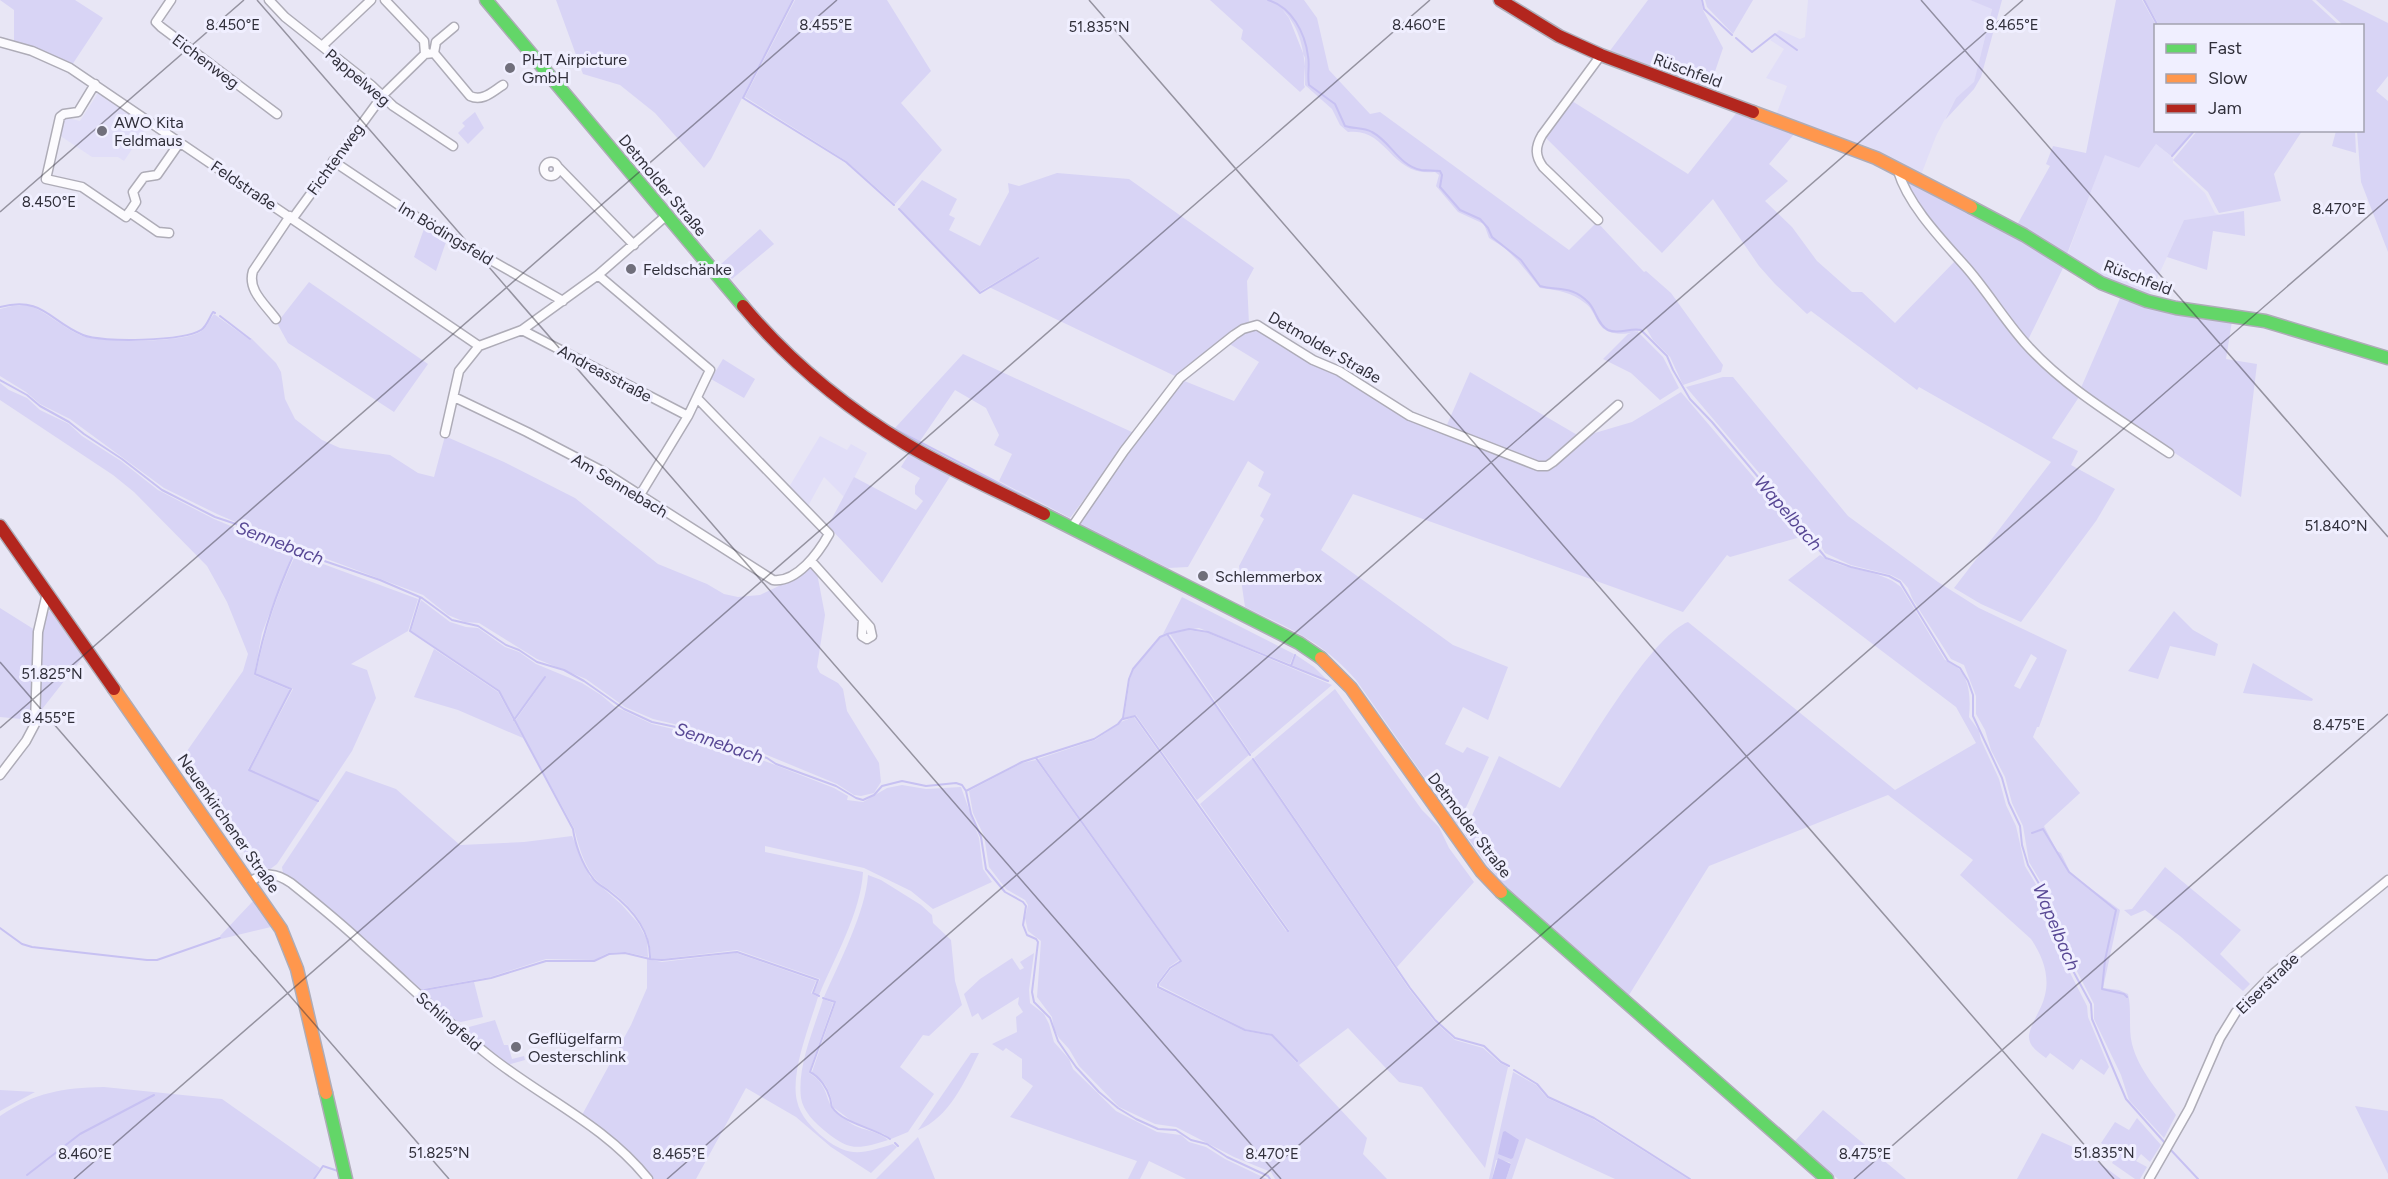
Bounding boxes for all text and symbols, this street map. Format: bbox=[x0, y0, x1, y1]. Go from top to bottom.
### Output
text: 8.450°E bbox=[206, 16, 260, 34]
text: 8.455°E bbox=[799, 16, 853, 34]
text: 8.460°E bbox=[1392, 16, 1446, 34]
text: 8.465°E bbox=[1985, 16, 2039, 34]
text: 51.835°N bbox=[1068, 18, 1130, 36]
legend bbox=[2154, 24, 2364, 132]
street label: Eichenweg bbox=[169, 30, 243, 93]
text: Fast bbox=[2208, 37, 2242, 59]
street label: Pappelweg bbox=[321, 45, 394, 110]
street label: Rüschfeld bbox=[1651, 49, 1725, 92]
place label: PHT Airpicture GmbH bbox=[522, 50, 627, 87]
marker: PHT Airpicture GmbH bbox=[503, 61, 517, 75]
text: Slow bbox=[2208, 67, 2247, 89]
text: Jam bbox=[2208, 97, 2242, 119]
place label: AWO Kita Feldmaus bbox=[114, 113, 184, 150]
street label: Fichtenweg bbox=[303, 120, 368, 199]
marker: AWO Kita Feldmaus bbox=[95, 124, 109, 138]
street label: Detmolder Straße bbox=[615, 131, 711, 240]
street label: Feldstraße bbox=[207, 157, 280, 214]
text: 8.450°E bbox=[22, 193, 76, 211]
street label: Im Bödingsfeld bbox=[395, 198, 497, 269]
text: 8.470°E bbox=[2312, 200, 2366, 218]
street label: Rüschfeld bbox=[2101, 256, 2175, 299]
place label: Feldschänke bbox=[643, 260, 732, 279]
marker: Feldschänke bbox=[624, 262, 638, 276]
street label: Detmolder Straße bbox=[1265, 307, 1385, 388]
street label: Andreasstraße bbox=[555, 341, 655, 406]
street label: Am Sennebach bbox=[568, 449, 671, 522]
water label: Wapelbach bbox=[1749, 471, 1827, 555]
water label: Sennebach bbox=[233, 516, 327, 570]
text: 51.840°N bbox=[2304, 517, 2368, 535]
place label: Schlemmerbox bbox=[1215, 567, 1323, 586]
marker: Schlemmerbox bbox=[1196, 569, 1210, 583]
text: 51.825°N bbox=[21, 665, 83, 683]
text: 8.455°E bbox=[22, 709, 76, 727]
text: 8.475°E bbox=[2313, 716, 2365, 734]
water label: Sennebach bbox=[672, 718, 766, 768]
street label: Neuenkirchener Straße bbox=[173, 750, 284, 897]
street label: Detmolder Straße bbox=[1424, 769, 1516, 882]
water label: Wapelbach bbox=[2028, 880, 2084, 974]
street label: Eiserstraße bbox=[2232, 949, 2303, 1018]
street label: Schlingfeld bbox=[412, 988, 485, 1055]
place label: Geflügelfarm Oesterschlink bbox=[528, 1029, 626, 1066]
marker: Geflügelfarm Oesterschlink bbox=[509, 1040, 523, 1054]
text: 51.825°N bbox=[408, 1144, 470, 1162]
text: 51.835°N bbox=[2073, 1144, 2135, 1162]
text: 8.460°E bbox=[58, 1145, 112, 1163]
text: 8.465°E bbox=[652, 1145, 706, 1163]
text: 8.470°E bbox=[1245, 1145, 1299, 1163]
text: 8.475°E bbox=[1839, 1145, 1891, 1163]

